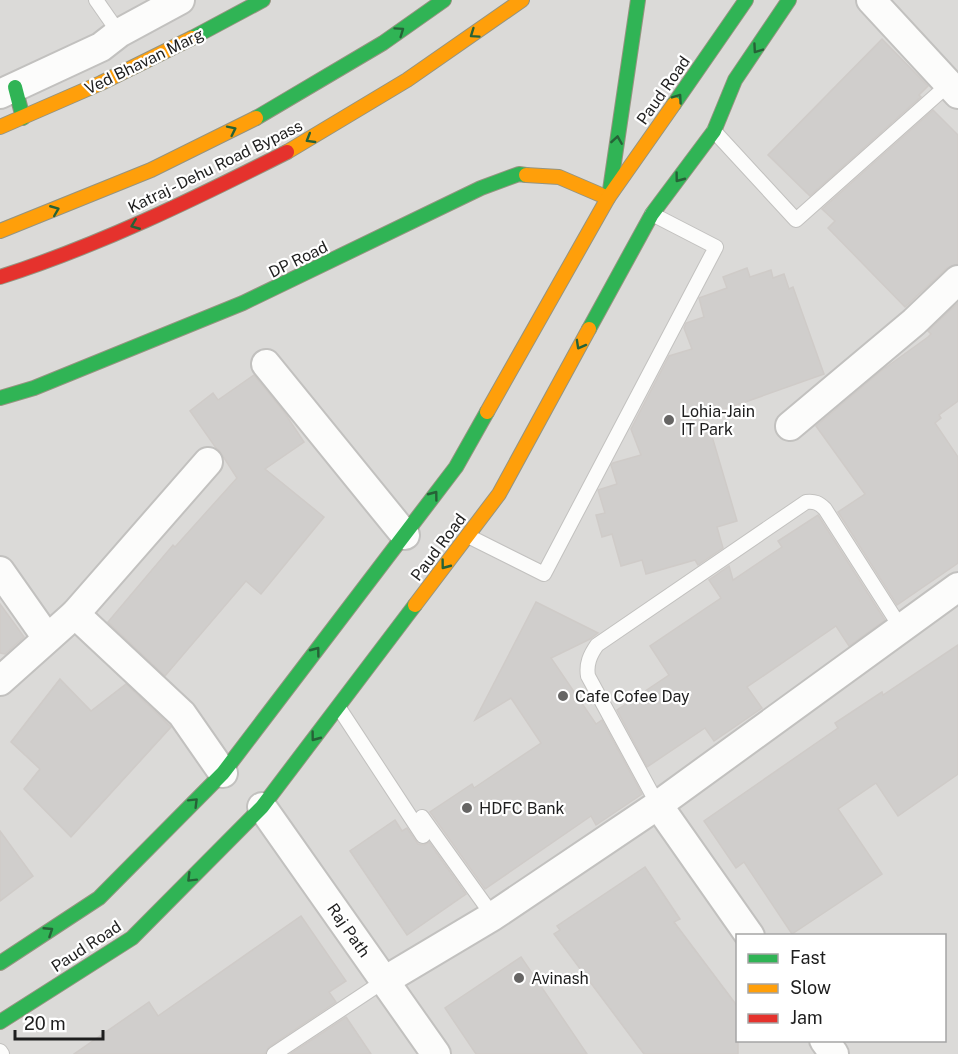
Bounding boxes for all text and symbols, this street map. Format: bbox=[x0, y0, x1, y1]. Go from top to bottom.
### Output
street label: Ved Bhavan Marg bbox=[82, 24, 207, 98]
one-way arrow bbox=[393, 27, 404, 38]
one-way arrow bbox=[469, 27, 480, 38]
one-way arrow bbox=[753, 42, 764, 53]
street label: Paud Road bbox=[633, 52, 694, 128]
one-way arrow bbox=[671, 94, 682, 105]
street label: Katraj - Dehu Road Bypass bbox=[125, 116, 306, 217]
one-way arrow bbox=[226, 126, 237, 137]
one-way arrow bbox=[306, 132, 316, 143]
one-way arrow bbox=[611, 135, 623, 145]
one-way arrow bbox=[676, 171, 687, 182]
one-way arrow bbox=[48, 205, 59, 217]
one-way arrow bbox=[130, 218, 141, 230]
street label: DP Road bbox=[266, 237, 331, 282]
one-way arrow bbox=[576, 339, 587, 350]
place label: Lohia-Jain IT Park bbox=[681, 402, 755, 439]
marker: Lohia-Jain IT Park bbox=[662, 413, 676, 427]
one-way arrow bbox=[427, 491, 438, 502]
street label: Paud Road bbox=[407, 510, 470, 585]
one-way arrow bbox=[442, 558, 453, 569]
one-way arrow bbox=[309, 646, 320, 657]
place label: Cafe Cofee Day bbox=[575, 687, 690, 706]
marker: Cafe Cofee Day bbox=[556, 689, 570, 703]
one-way arrow bbox=[311, 730, 322, 741]
one-way arrow bbox=[187, 799, 198, 809]
place label: HDFC Bank bbox=[479, 799, 565, 818]
marker: HDFC Bank bbox=[460, 801, 474, 815]
one-way arrow bbox=[187, 871, 197, 882]
street label: Raj Path bbox=[323, 900, 374, 961]
street label: Paud Road bbox=[48, 917, 125, 976]
one-way arrow bbox=[42, 927, 53, 938]
legend bbox=[736, 934, 946, 1042]
text: Fast bbox=[790, 947, 826, 968]
place label: Avinash bbox=[531, 969, 589, 988]
marker: Avinash bbox=[512, 971, 526, 985]
text: Slow bbox=[790, 977, 831, 998]
scale bar bbox=[15, 1003, 104, 1041]
text: Jam bbox=[790, 1007, 823, 1028]
text: 20 m bbox=[24, 1013, 66, 1034]

